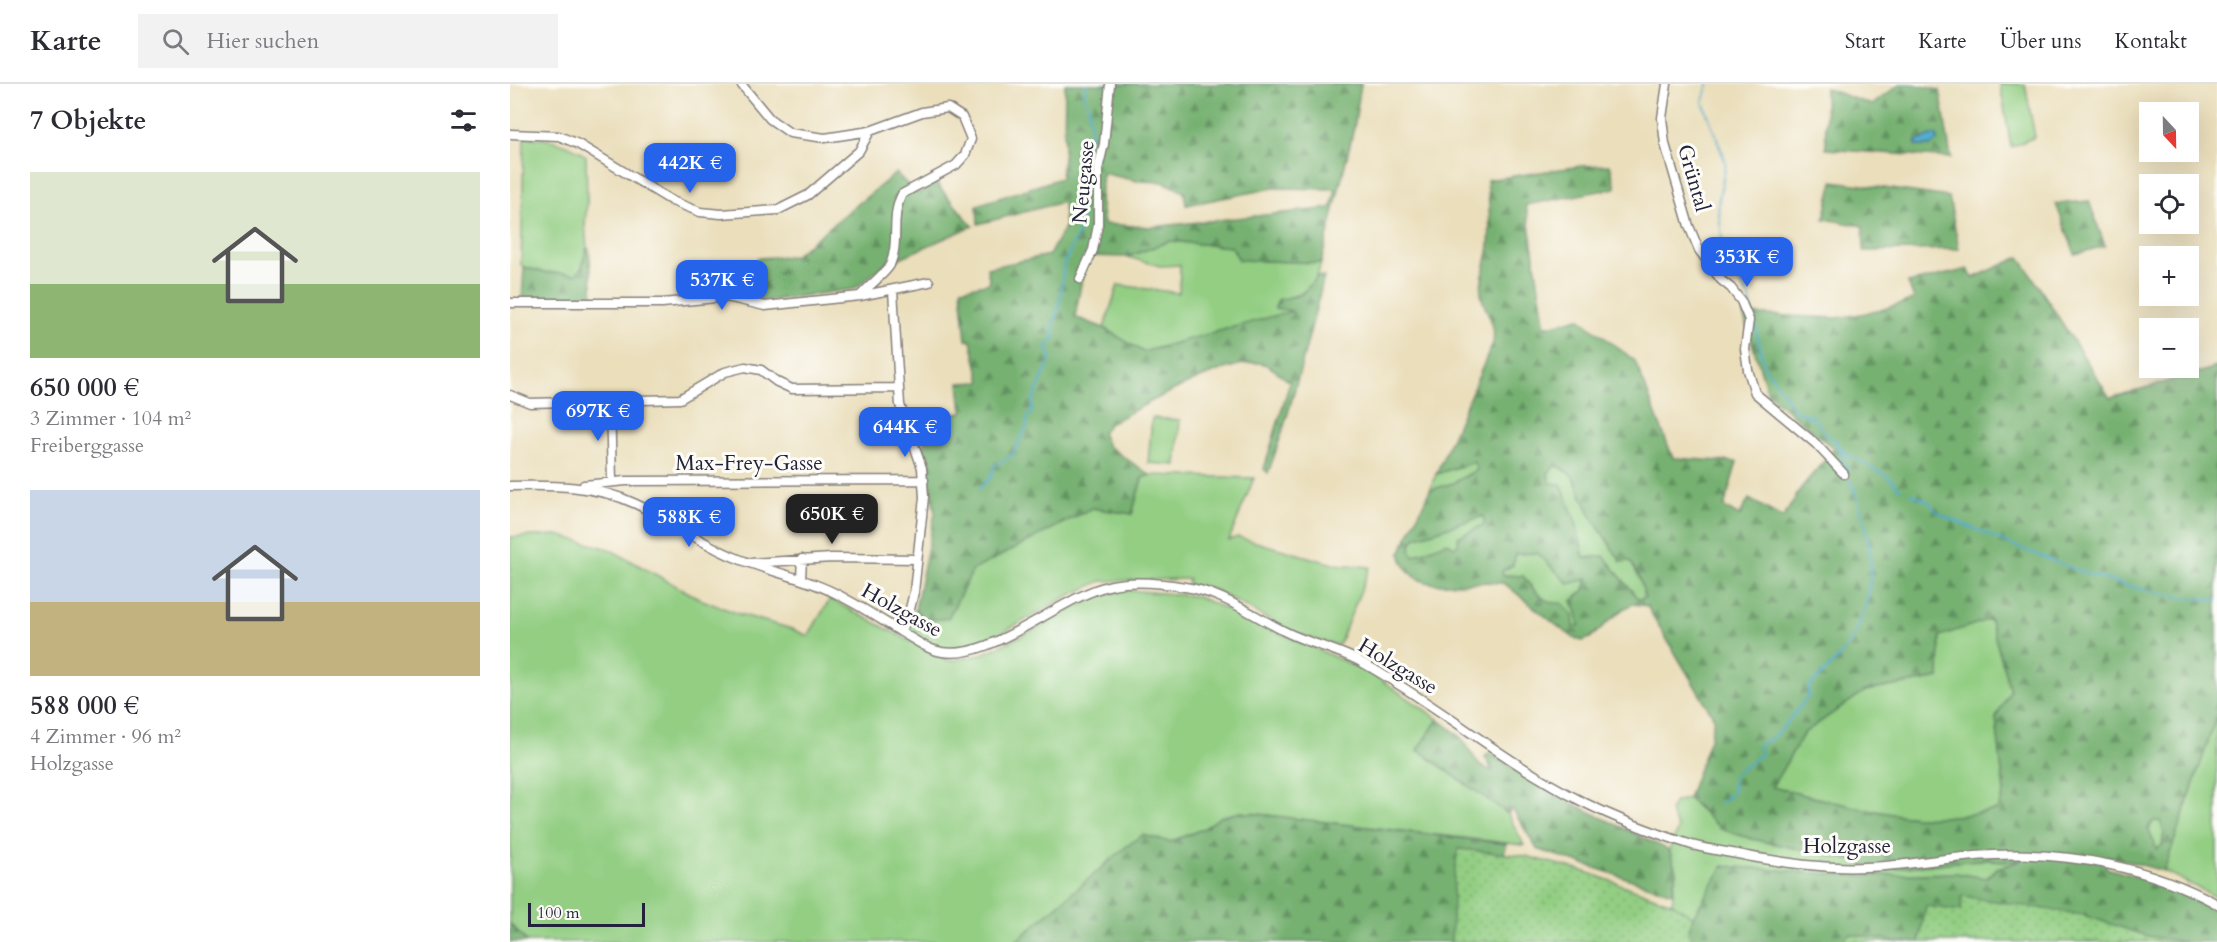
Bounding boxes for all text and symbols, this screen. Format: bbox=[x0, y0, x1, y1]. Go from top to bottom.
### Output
search box bbox=[138, 14, 558, 68]
text: Karte bbox=[30, 22, 102, 60]
icon: search bbox=[159, 25, 192, 58]
text: Hier suchen bbox=[207, 26, 319, 56]
text: Start bbox=[1845, 27, 1885, 56]
text: Karte bbox=[1918, 27, 1967, 56]
text: Über uns bbox=[2000, 27, 2082, 56]
text: Kontakt bbox=[2115, 27, 2187, 56]
north arrow bbox=[2139, 102, 2199, 162]
map controls bbox=[2139, 102, 2199, 378]
text: 7 Objekte bbox=[30, 103, 146, 138]
icon: filters bbox=[447, 104, 480, 137]
street label: Neugasse bbox=[1065, 139, 1102, 225]
street label: Grüntal bbox=[1670, 141, 1717, 215]
pin: 442K € bbox=[641, 143, 739, 194]
text: 442K € bbox=[658, 149, 722, 176]
button: locate bbox=[2139, 174, 2199, 234]
icon: home bbox=[201, 211, 309, 319]
pin: 353K € bbox=[1698, 237, 1796, 288]
text: 353K € bbox=[1715, 243, 1779, 270]
button: + bbox=[2139, 246, 2199, 306]
pin: 537K € bbox=[673, 260, 771, 311]
text: 537K € bbox=[690, 266, 754, 293]
button: − bbox=[2139, 318, 2199, 378]
text: 650 000 € bbox=[30, 370, 139, 405]
pin: 697K € bbox=[549, 391, 647, 442]
text: 697K € bbox=[566, 397, 630, 424]
text: 3 Zimmer · 104 m² bbox=[30, 405, 191, 432]
pin: 644K € bbox=[856, 407, 954, 458]
text: 644K € bbox=[873, 413, 937, 440]
text: Freiberggasse bbox=[30, 432, 144, 459]
street label: Max-Frey-Gasse bbox=[675, 449, 823, 478]
pin: 650K € bbox=[783, 494, 881, 545]
pin: 588K € bbox=[640, 497, 738, 548]
text: 650K € bbox=[800, 500, 864, 527]
text: 588K € bbox=[657, 503, 721, 530]
icon: home bbox=[201, 529, 309, 637]
street label: Holzgasse bbox=[856, 576, 947, 644]
street label: Holzgasse bbox=[1353, 631, 1443, 702]
text: 588 000 € bbox=[30, 688, 139, 723]
text: 4 Zimmer · 96 m² bbox=[30, 723, 181, 750]
text: Holzgasse bbox=[30, 750, 114, 777]
street label: Holzgasse bbox=[1803, 832, 1891, 861]
scale bar bbox=[528, 900, 645, 928]
text: 100 m bbox=[537, 902, 579, 924]

